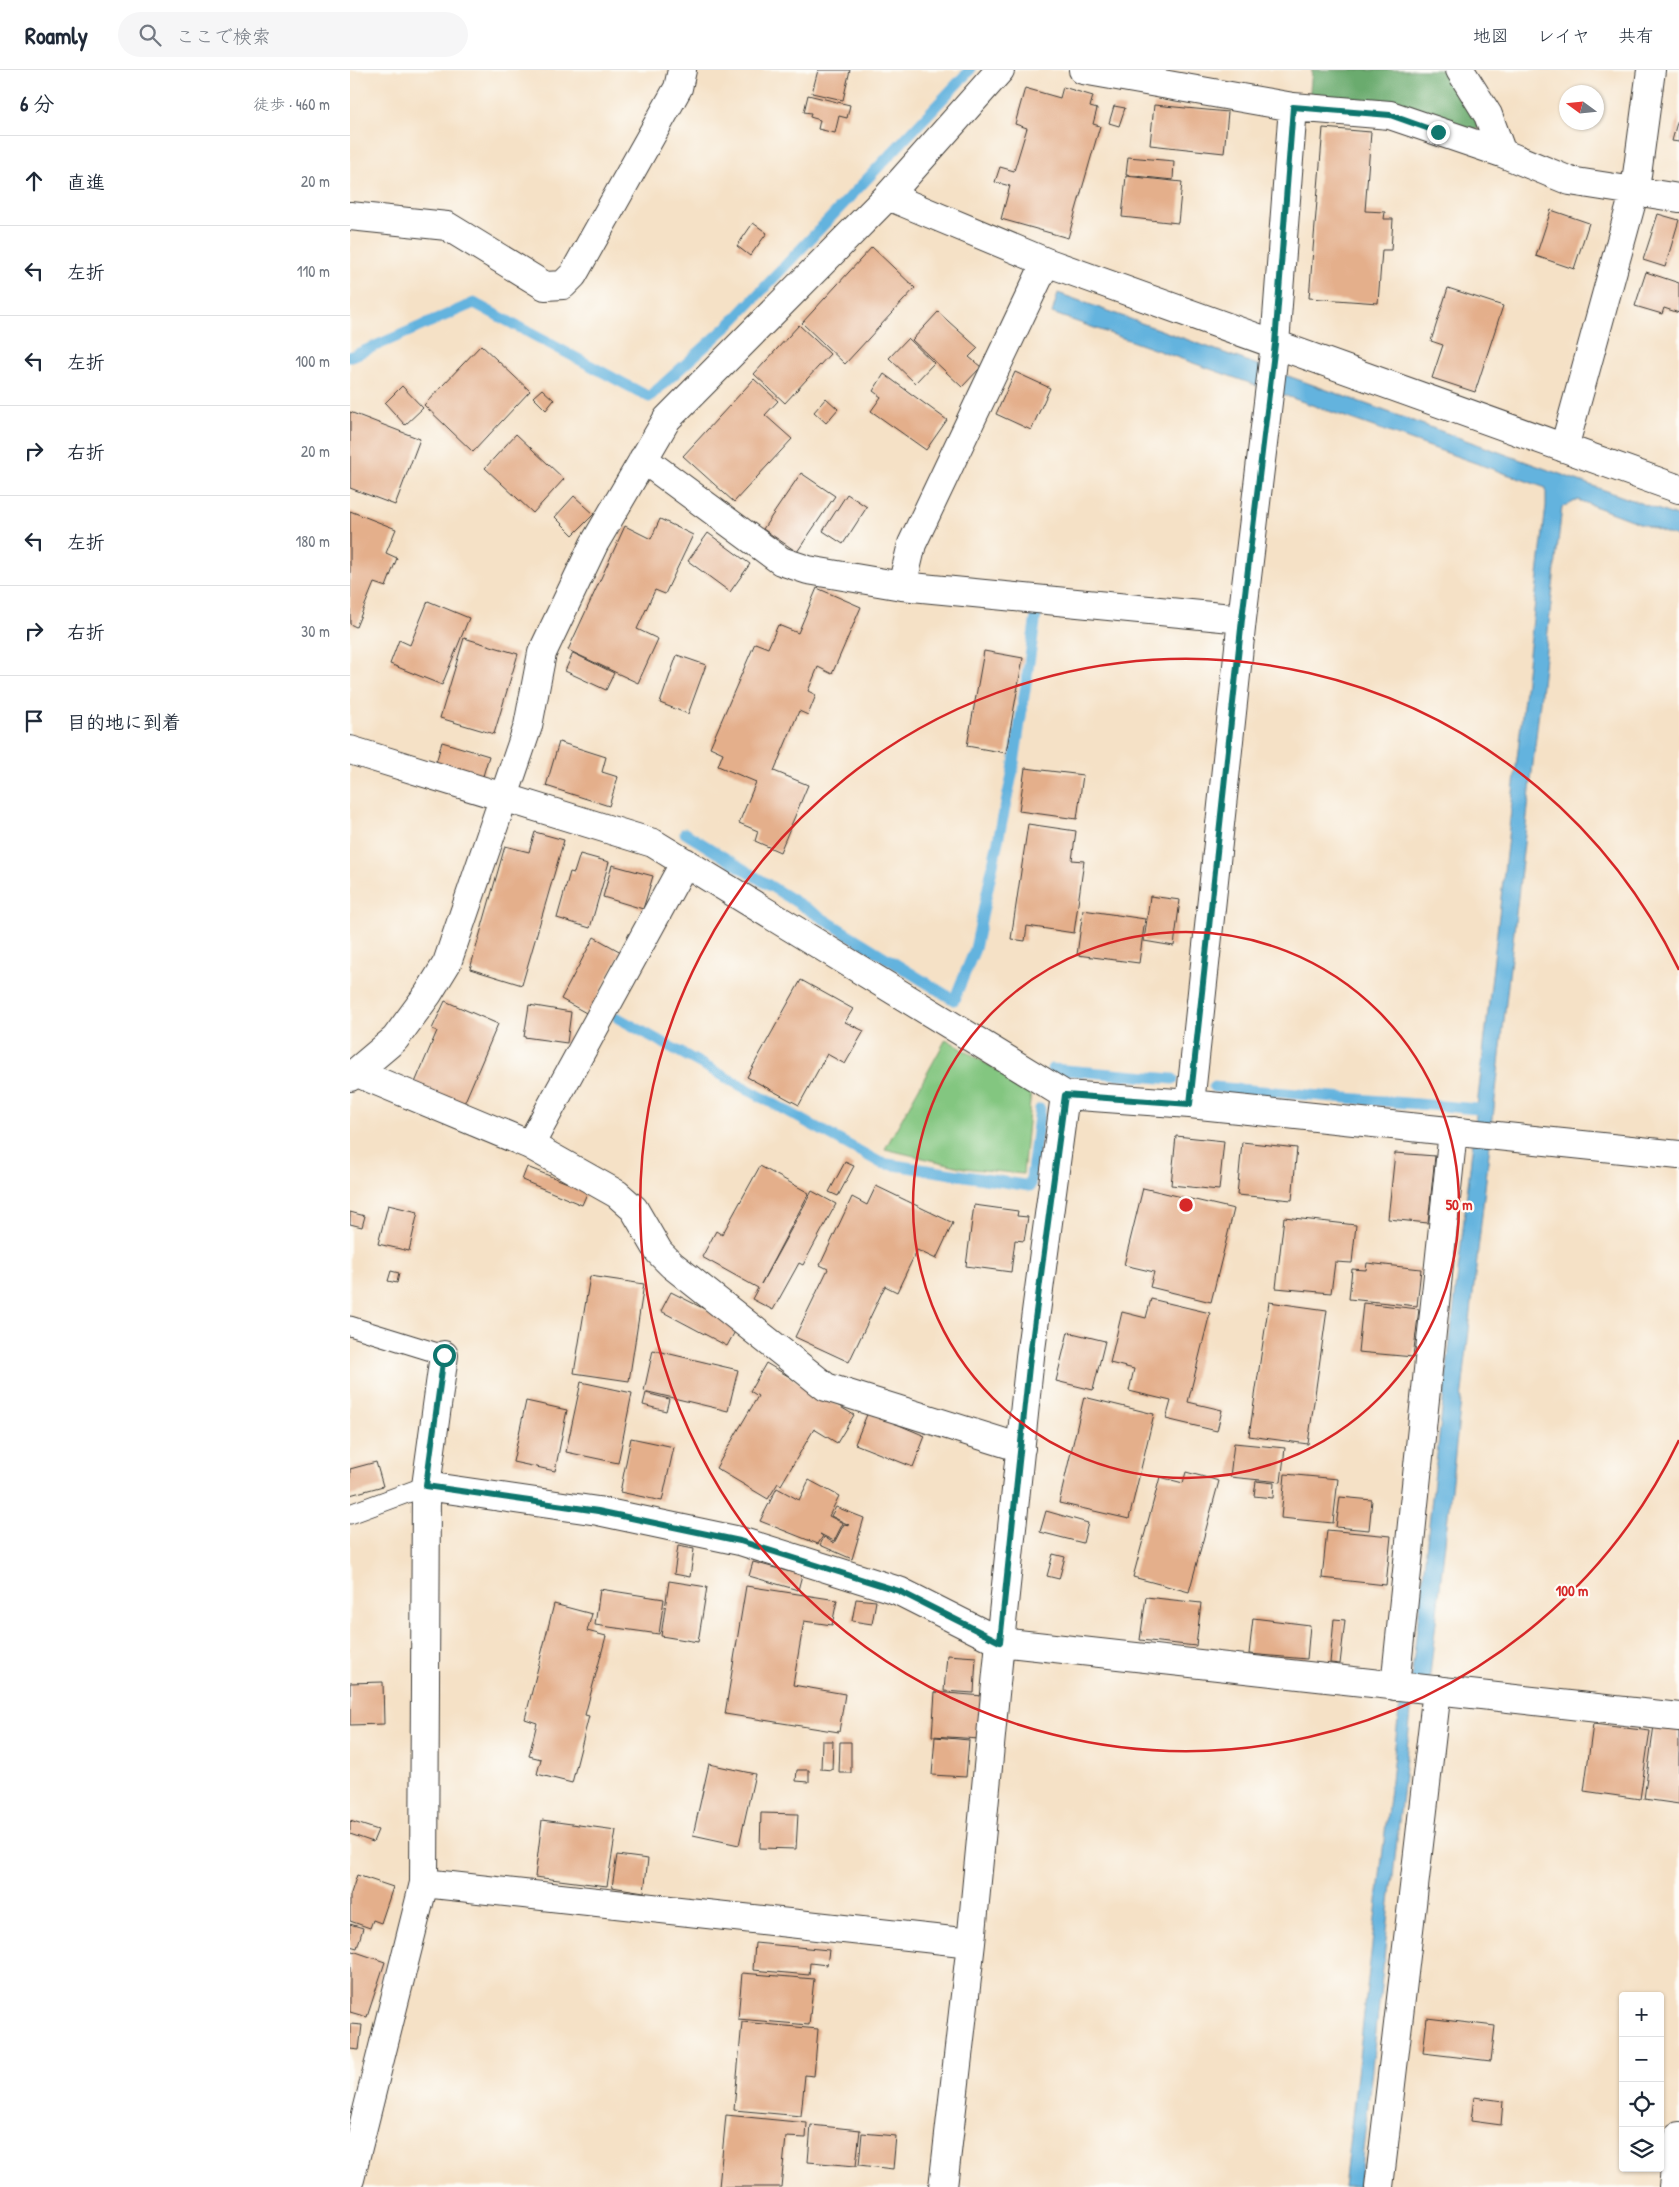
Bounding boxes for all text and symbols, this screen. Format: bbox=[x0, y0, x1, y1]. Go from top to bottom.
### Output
search box bbox=[118, 12, 468, 57]
text: Roamly bbox=[25, 19, 88, 51]
icon: search bbox=[136, 21, 164, 49]
text: ここで検索 bbox=[176, 23, 271, 49]
text: 地図 bbox=[1473, 23, 1509, 48]
text: レイヤ bbox=[1537, 23, 1590, 48]
text: 共有 bbox=[1618, 23, 1654, 48]
north arrow bbox=[1559, 85, 1604, 130]
text: 6 分 bbox=[20, 89, 54, 118]
text: 徒歩 · 460 m bbox=[253, 93, 330, 115]
route end bbox=[1427, 121, 1450, 144]
icon: ahead bbox=[20, 167, 48, 195]
text: 直進 bbox=[67, 169, 105, 195]
text: 20 m bbox=[301, 170, 330, 192]
icon: left bbox=[20, 257, 48, 285]
text: 左折 bbox=[67, 259, 105, 285]
text: 110 m bbox=[297, 260, 330, 282]
icon: left bbox=[20, 347, 48, 375]
text: 左折 bbox=[67, 349, 105, 375]
text: 100 m bbox=[295, 350, 330, 372]
icon: right bbox=[20, 437, 48, 465]
text: 右折 bbox=[67, 439, 105, 465]
text: 20 m bbox=[301, 440, 330, 462]
icon: left bbox=[20, 527, 48, 555]
text: 左折 bbox=[67, 529, 105, 555]
text: 180 m bbox=[296, 530, 330, 552]
icon: right bbox=[20, 617, 48, 645]
text: 右折 bbox=[67, 619, 105, 645]
text: 30 m bbox=[301, 620, 330, 642]
icon: arrive bbox=[20, 707, 48, 735]
text: 目的地に到着 bbox=[67, 709, 181, 735]
text: 50 m bbox=[1446, 1194, 1472, 1215]
centre of rings bbox=[1177, 1196, 1195, 1214]
route start bbox=[433, 1344, 456, 1367]
text: 100 m bbox=[1556, 1580, 1588, 1601]
map controls bbox=[1619, 1992, 1664, 2172]
button: + bbox=[1619, 1992, 1664, 2037]
button: − bbox=[1619, 2037, 1664, 2082]
button: locate bbox=[1619, 2082, 1664, 2127]
button: layers bbox=[1619, 2127, 1664, 2172]

